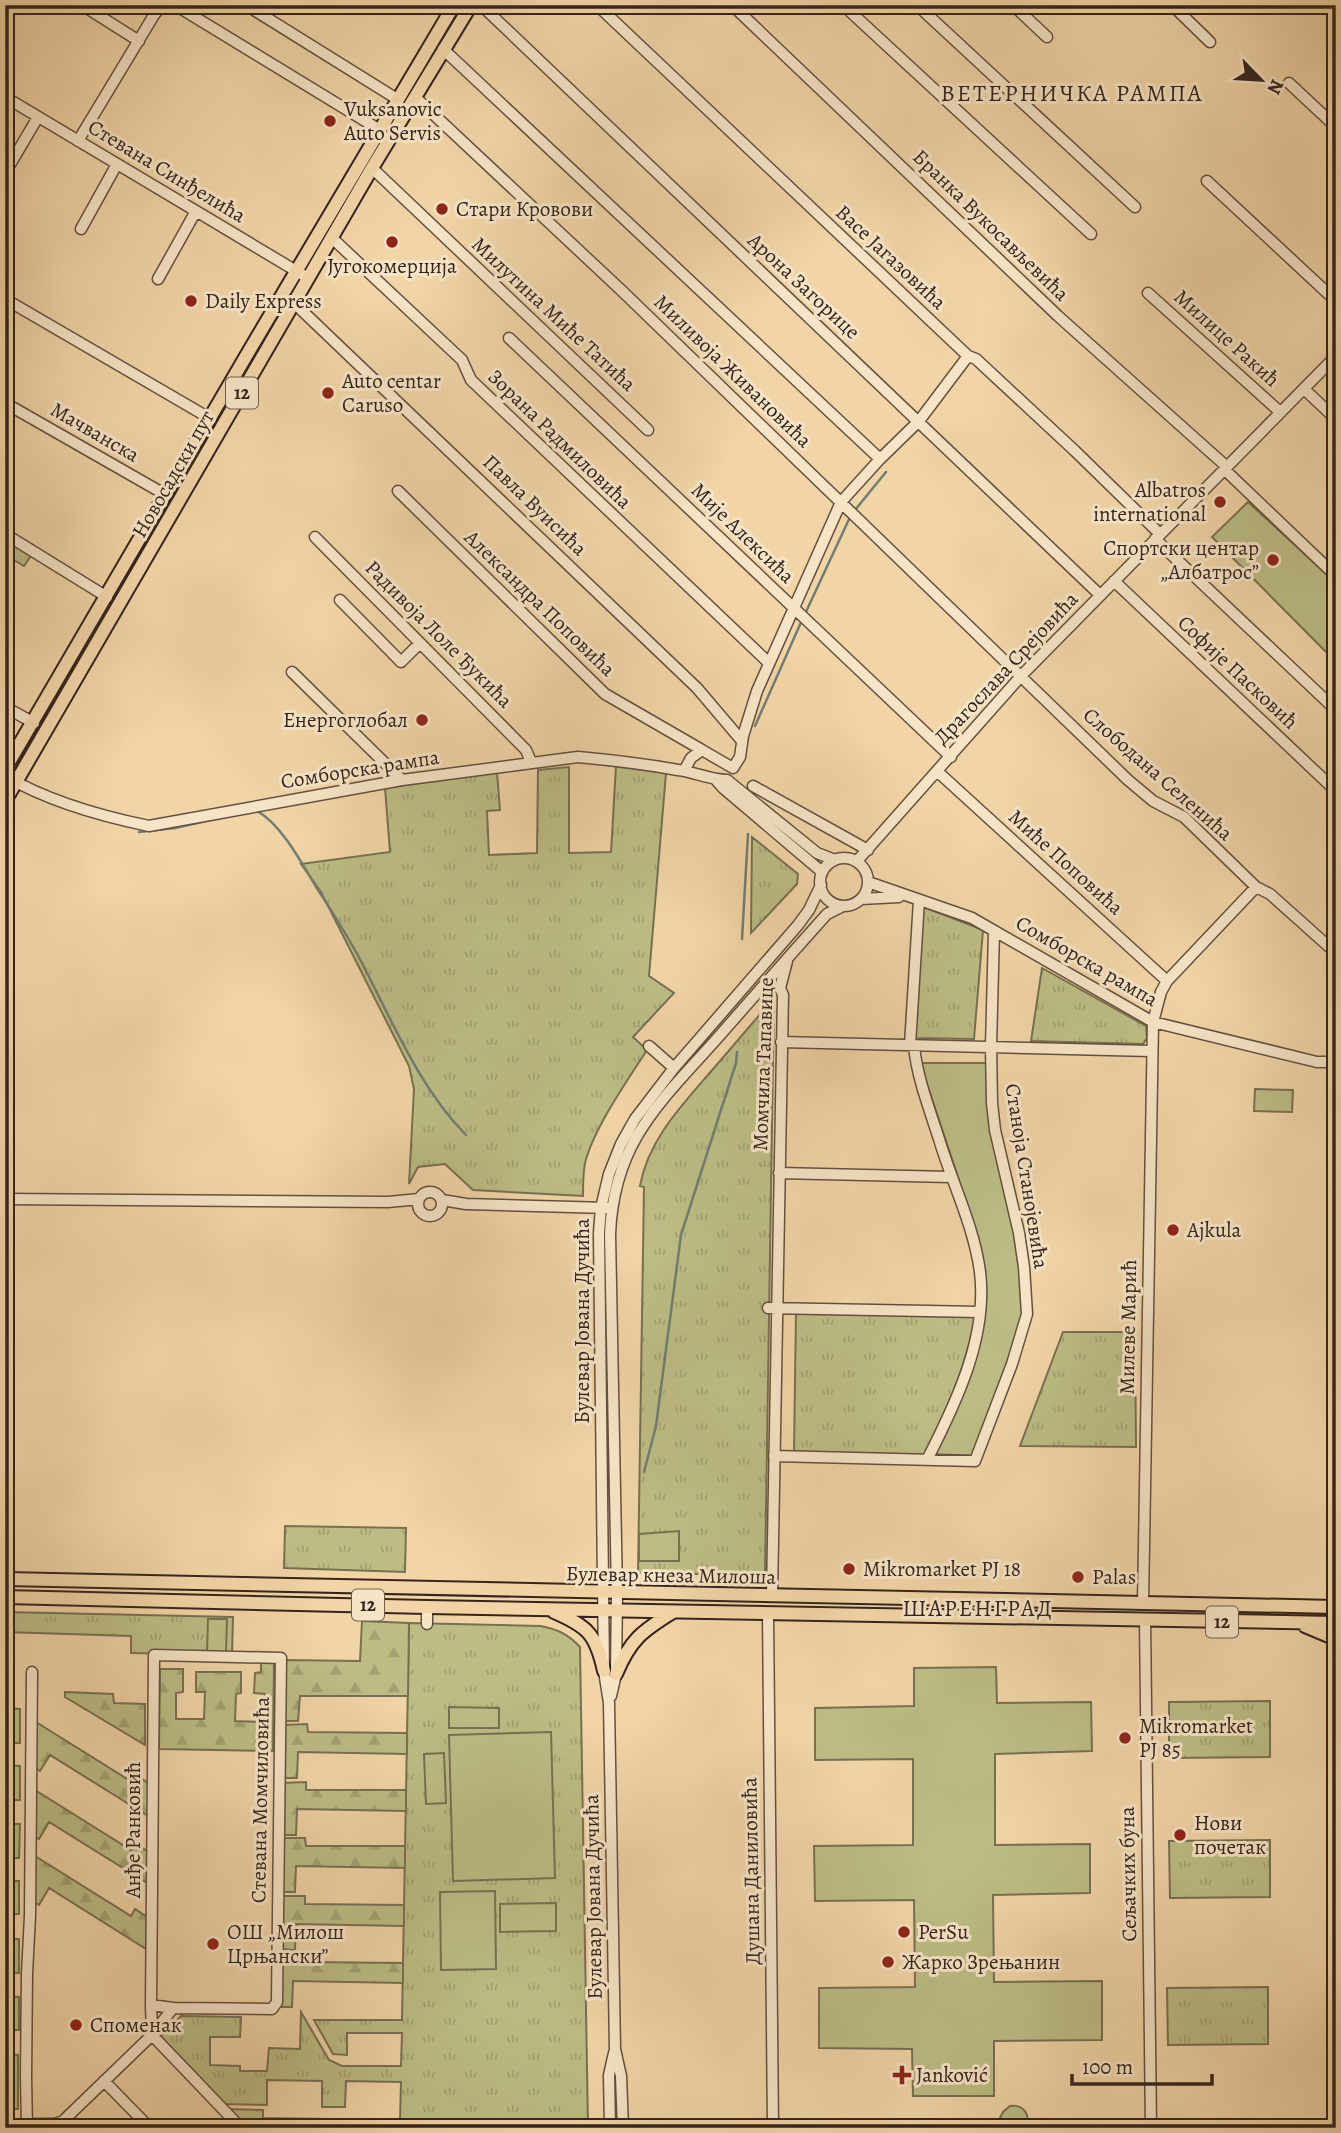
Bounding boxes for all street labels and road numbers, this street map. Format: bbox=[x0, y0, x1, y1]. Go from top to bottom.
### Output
street label: Стевана Синђелића bbox=[83, 113, 251, 229]
street label: Бранка Вукосављевића bbox=[907, 143, 1076, 307]
street label: Васе Јагазовића bbox=[830, 198, 953, 316]
street label: Арона Загорице bbox=[741, 226, 866, 345]
street label: Милутина Миће Татића bbox=[466, 230, 642, 398]
street label: Милице Ракић bbox=[1168, 283, 1286, 393]
street label: Миливоја Живановића bbox=[648, 288, 818, 454]
street label: Зорана Радмиловића bbox=[482, 363, 638, 515]
road number: 12 bbox=[226, 378, 258, 408]
street label: Мачванска bbox=[45, 395, 145, 469]
street label: Новосадски пут bbox=[125, 405, 221, 543]
street label: Павла Вуисића bbox=[477, 448, 593, 562]
street label: Мије Алексића bbox=[685, 476, 801, 590]
street label: Александра Поповића bbox=[458, 523, 622, 683]
street label: Радивоја Лоле Ђукића bbox=[359, 554, 519, 714]
street label: Драгослава Срејовића bbox=[928, 585, 1084, 750]
street label: Софије Пасковић bbox=[1172, 609, 1304, 735]
street label: Слободана Селенића bbox=[1077, 701, 1239, 847]
street label: Сомборска рампа bbox=[279, 743, 441, 795]
street label: Миће Поповића bbox=[1002, 803, 1130, 921]
street label: Сомборска рампа bbox=[1011, 909, 1164, 1013]
street label: Момчила Тапавице bbox=[746, 977, 780, 1151]
street label: Станоја Станојевића bbox=[999, 1081, 1056, 1271]
street label: Булевар Јована Дучића bbox=[568, 1218, 596, 1424]
street label: Милеве Марић bbox=[1113, 1259, 1143, 1395]
street label: Булевар кнеза Милоша bbox=[566, 1559, 777, 1591]
road number: 12 bbox=[352, 1590, 384, 1620]
road number: 12 bbox=[1206, 1606, 1238, 1638]
street label: Стевана Момчиловића bbox=[244, 1696, 276, 1903]
street label: Анђе Ранковић bbox=[119, 1762, 147, 1899]
street label: Душана Даниловића bbox=[735, 1777, 767, 1965]
street label: Булевар Јована Дучића bbox=[577, 1794, 609, 2000]
street label: Сељачких буна bbox=[1113, 1806, 1143, 1942]

